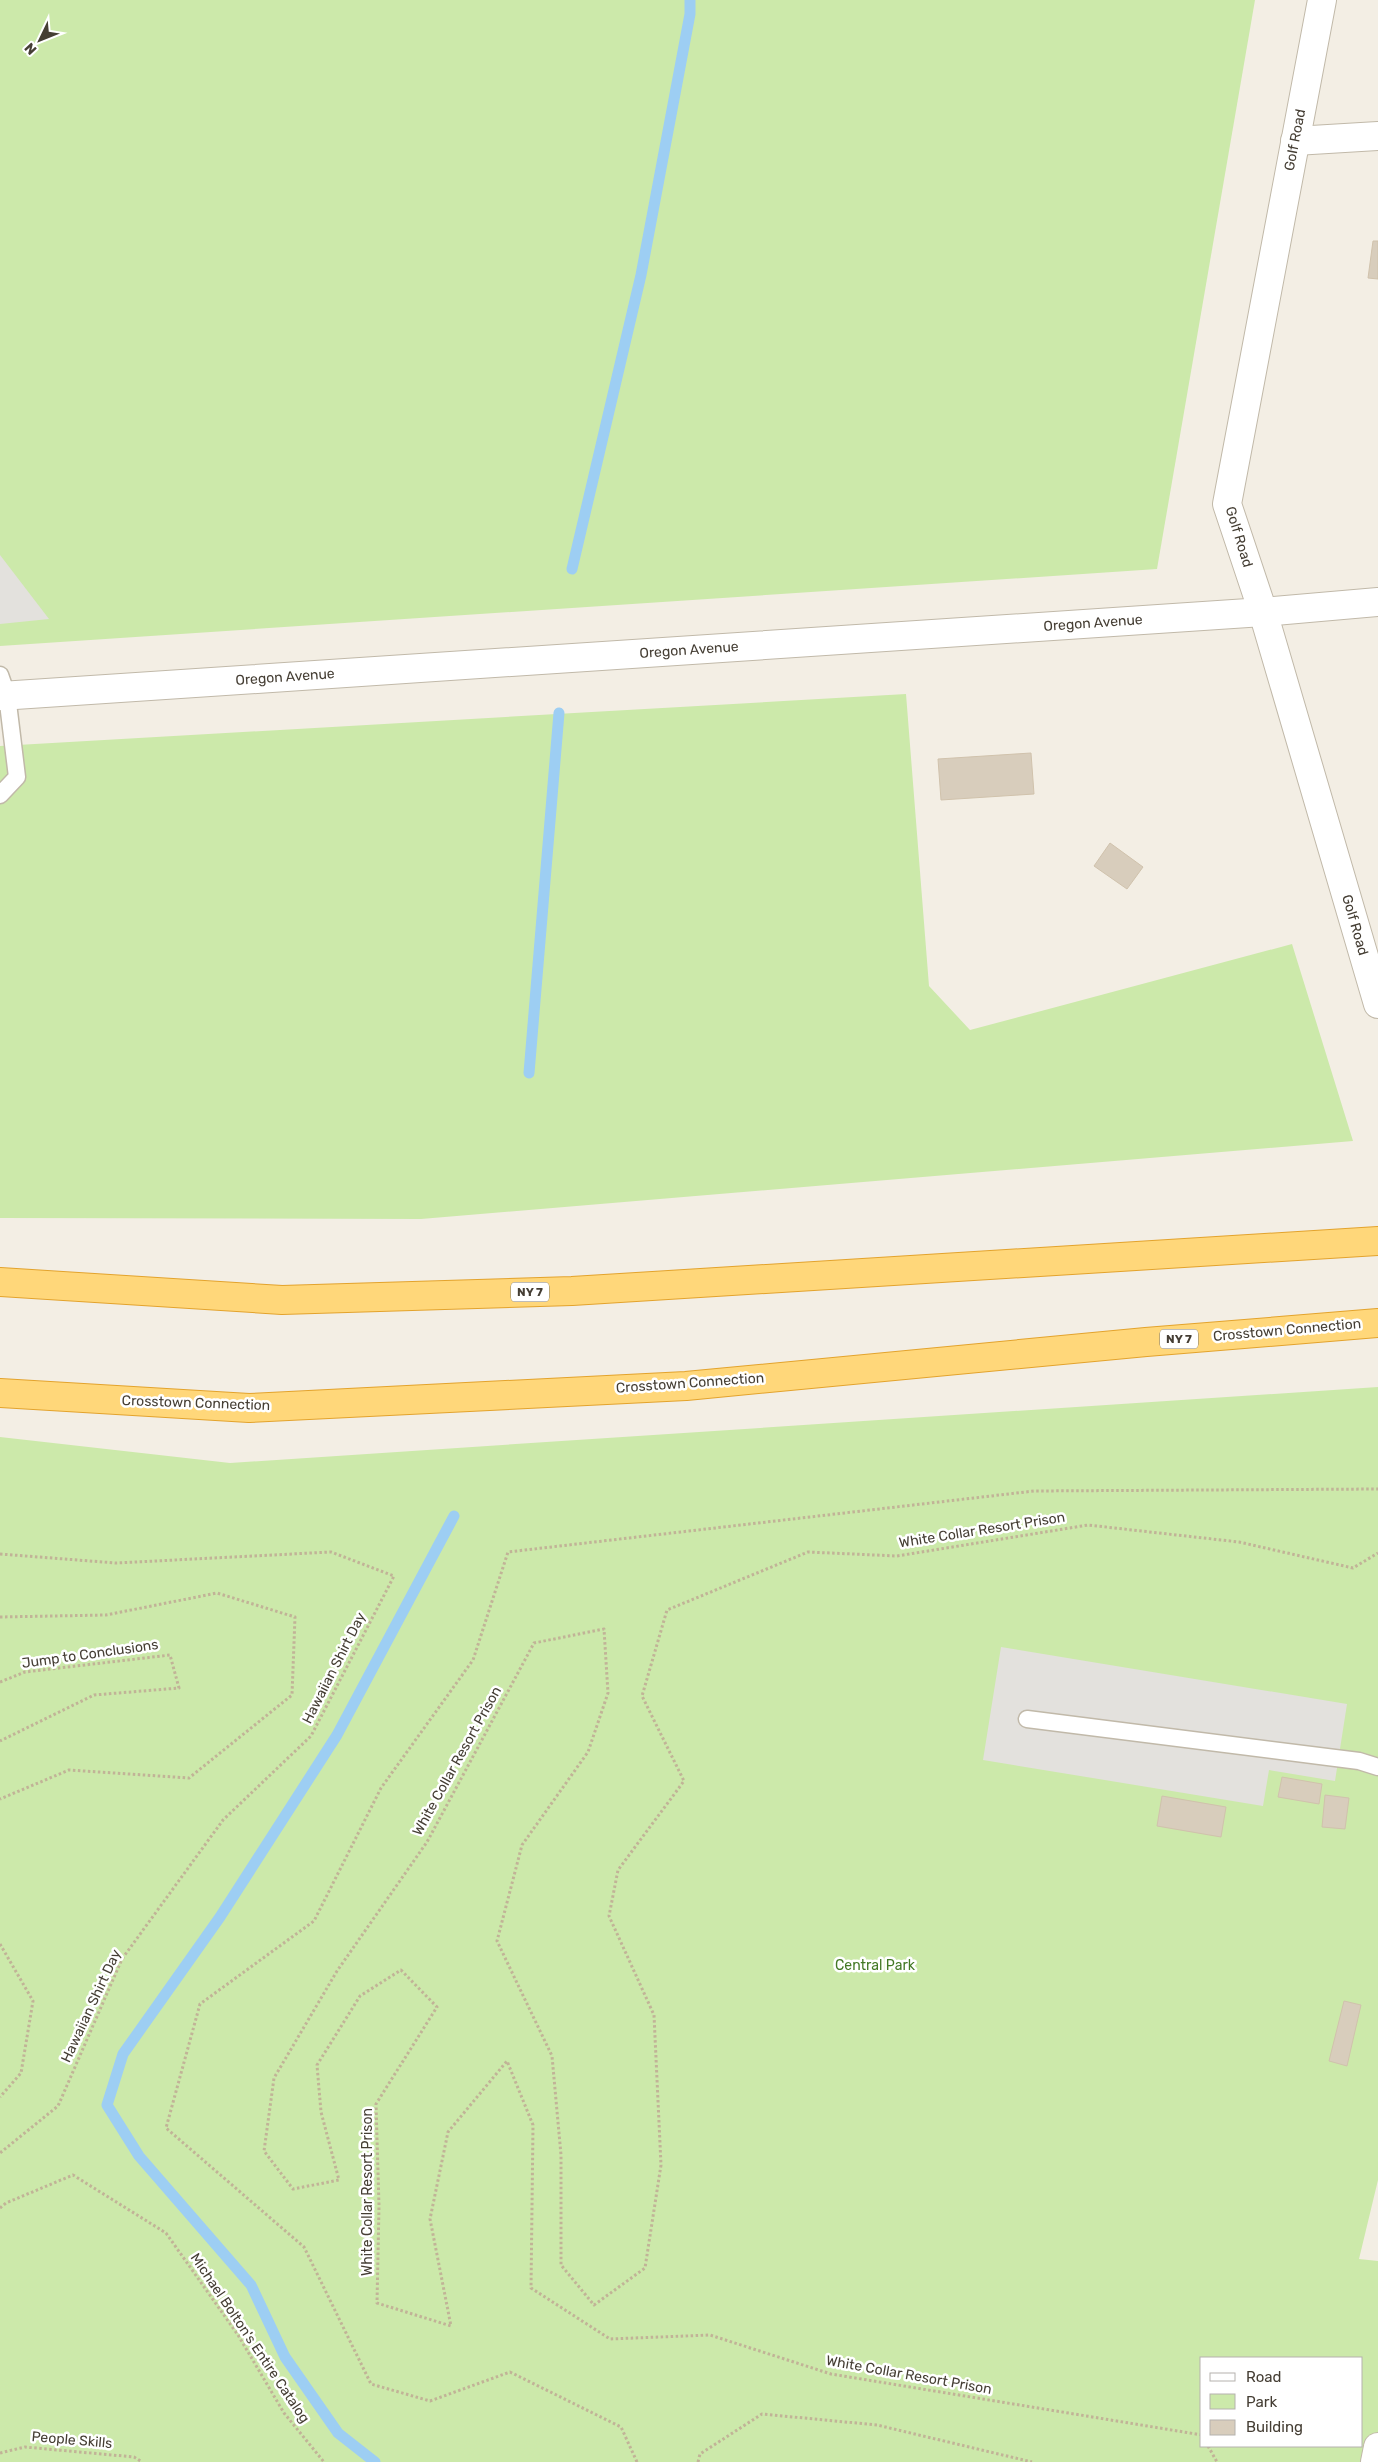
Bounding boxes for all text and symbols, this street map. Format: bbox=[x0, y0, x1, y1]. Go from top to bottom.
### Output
north arrow bbox=[15, 15, 65, 65]
text: N bbox=[21, 39, 41, 58]
street label: Golf Road bbox=[1281, 108, 1309, 172]
street label: Golf Road bbox=[1222, 505, 1256, 569]
street label: Oregon Avenue bbox=[1043, 611, 1143, 635]
street label: Oregon Avenue bbox=[639, 638, 739, 662]
street label: Oregon Avenue bbox=[235, 665, 335, 689]
street label: Golf Road bbox=[1338, 893, 1372, 957]
road number: NY 7 bbox=[511, 1282, 549, 1301]
street label: Crosstown Connection bbox=[1212, 1315, 1362, 1345]
road number: NY 7 bbox=[1160, 1330, 1198, 1348]
street label: Crosstown Connection bbox=[615, 1369, 765, 1397]
street label: Crosstown Connection bbox=[121, 1392, 271, 1414]
street label: White Collar Resort Prison bbox=[898, 1508, 1066, 1552]
street label: Hawaiian Shirt Day bbox=[299, 1609, 370, 1727]
street label: Jump to Conclusions bbox=[21, 1636, 159, 1672]
street label: White Collar Resort Prison bbox=[409, 1683, 505, 1839]
street label: Hawaiian Shirt Day bbox=[57, 1947, 125, 2065]
park label: Central Park bbox=[835, 1957, 916, 1974]
street label: White Collar Resort Prison bbox=[359, 2108, 376, 2276]
street label: Michael Bolton's Entire Catalog bbox=[187, 2250, 313, 2426]
street label: White Collar Resort Prison bbox=[825, 2352, 993, 2398]
legend bbox=[1200, 2357, 1363, 2447]
text: Road bbox=[1246, 2368, 1282, 2386]
text: Park bbox=[1246, 2393, 1277, 2411]
text: Building bbox=[1246, 2418, 1303, 2436]
street label: People Skills bbox=[31, 2428, 113, 2452]

